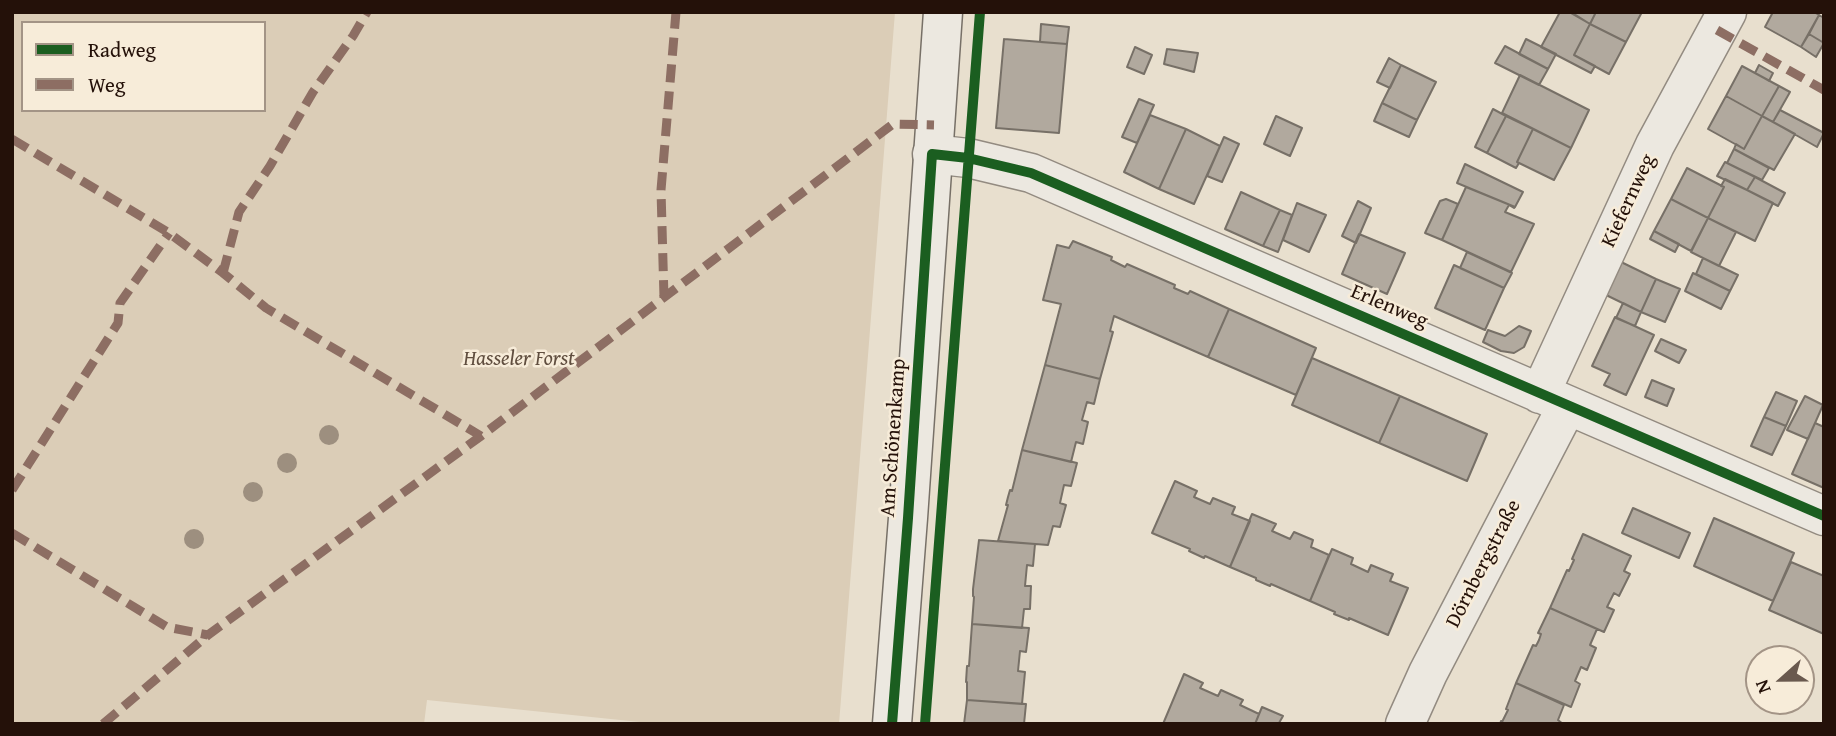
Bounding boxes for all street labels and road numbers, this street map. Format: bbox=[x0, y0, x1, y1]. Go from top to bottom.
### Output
street label: Kiefernweg bbox=[1596, 150, 1662, 252]
street label: Erlenweg bbox=[1347, 279, 1431, 335]
street label: Am Schönenkamp bbox=[876, 358, 912, 518]
street label: Dörnbergstraße bbox=[1441, 496, 1527, 632]

